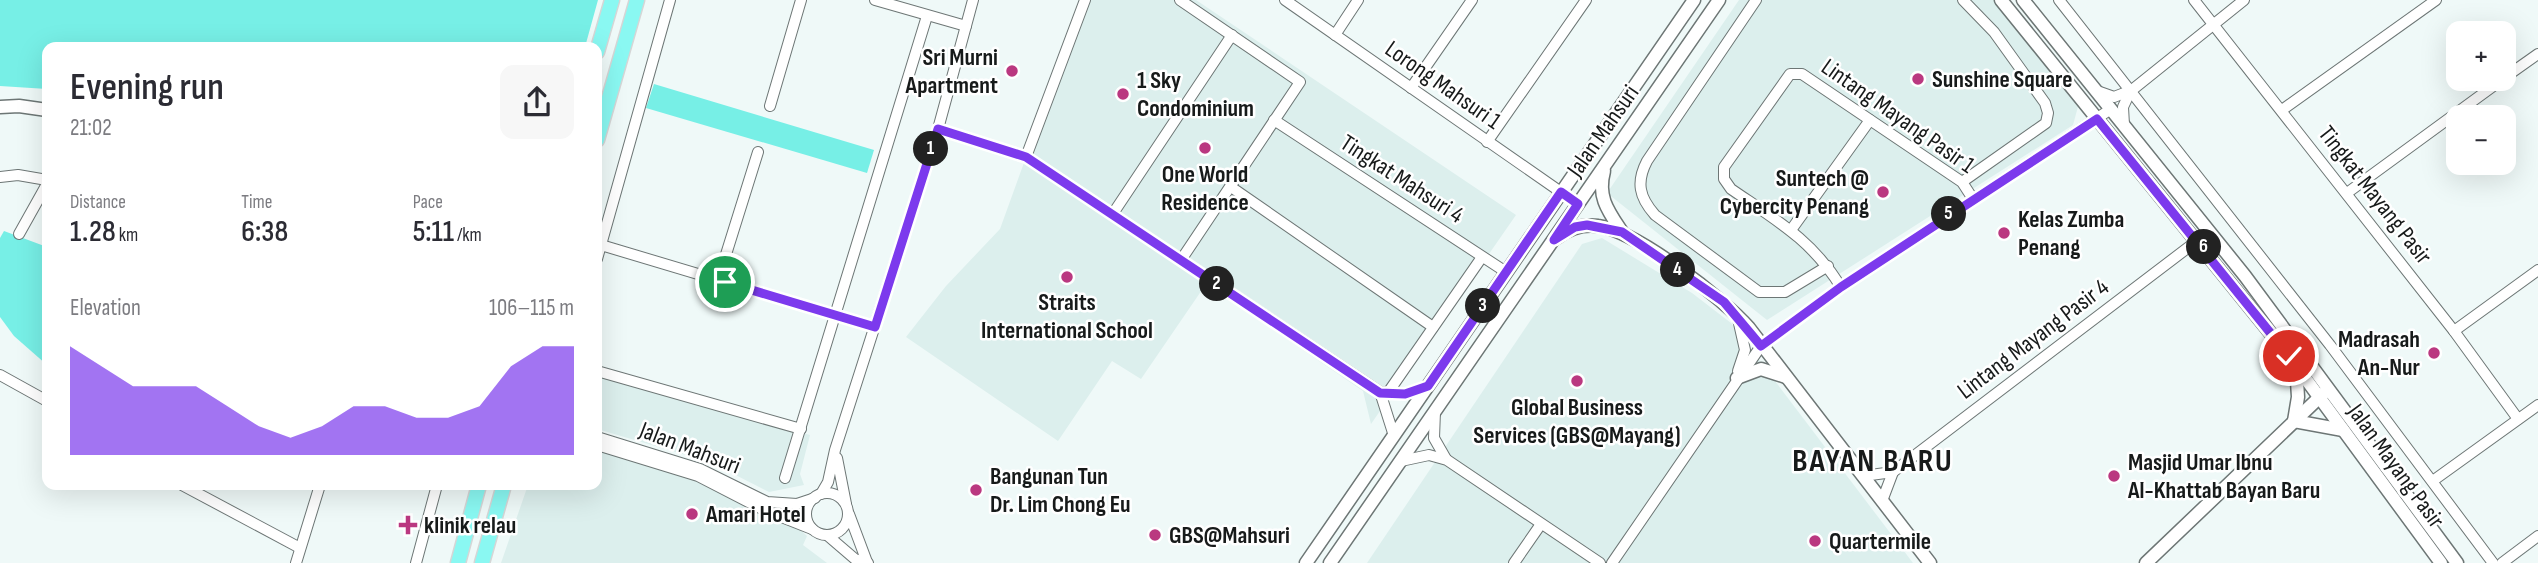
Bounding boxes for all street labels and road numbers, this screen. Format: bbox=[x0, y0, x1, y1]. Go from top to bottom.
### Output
street label: Lorong Mahsuri 1 bbox=[1380, 34, 1507, 136]
street label: Lintang Mayang Pasir 1 bbox=[1816, 52, 1981, 180]
street label: Jalan Mahsuri bbox=[1560, 79, 1645, 183]
street label: Tingkat Mayang Pasir bbox=[2312, 120, 2438, 270]
street label: Tingkat Mahsuri 4 bbox=[1335, 128, 1469, 230]
street label: Lintang Mayang Pasir 4 bbox=[1952, 273, 2114, 405]
street label: Jalan Mayang Pasir bbox=[2341, 398, 2451, 534]
street label: Jalan Mahsuri bbox=[635, 415, 745, 480]

